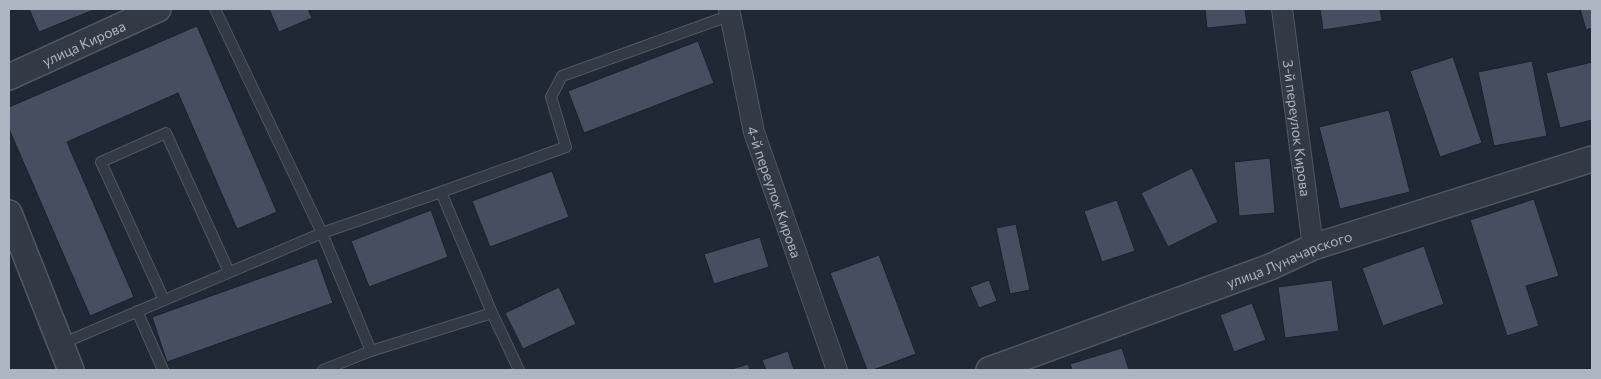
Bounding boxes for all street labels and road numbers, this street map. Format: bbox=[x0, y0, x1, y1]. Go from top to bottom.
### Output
street label: улица Кирова bbox=[39, 17, 128, 69]
street label: 3-й переулок Кирова bbox=[1280, 59, 1315, 197]
street label: 4-й переулок Кирова bbox=[745, 125, 806, 260]
street label: улица Луначарского bbox=[1224, 227, 1354, 291]

